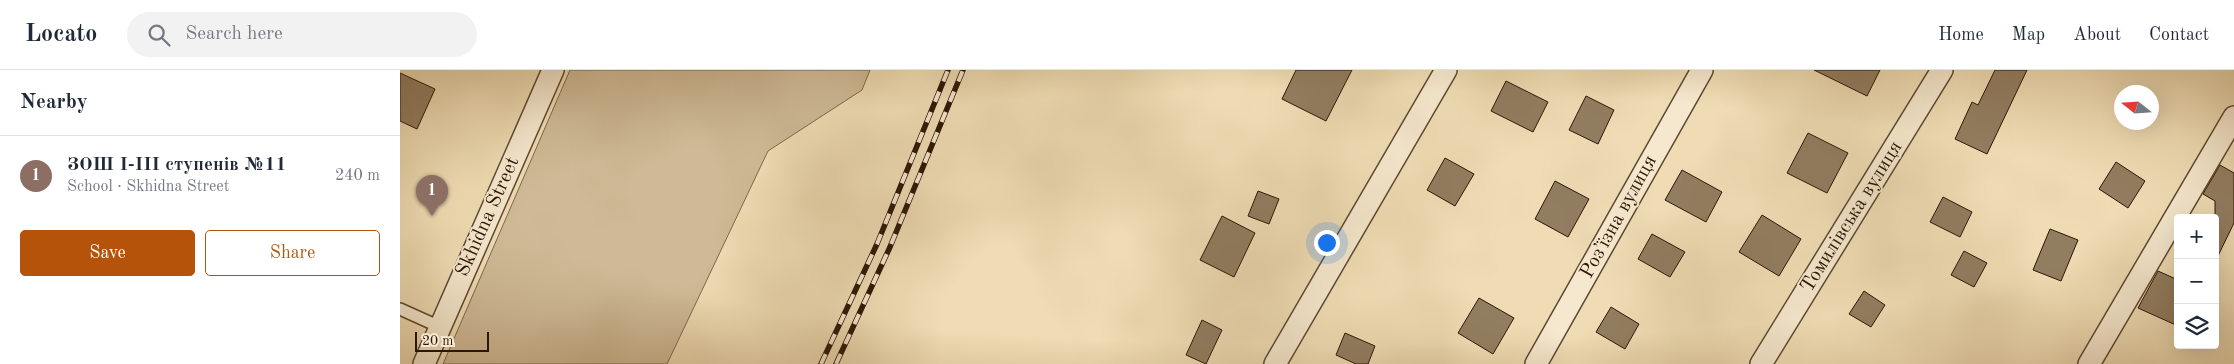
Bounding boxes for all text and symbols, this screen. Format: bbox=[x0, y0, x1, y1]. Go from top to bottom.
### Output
search box bbox=[127, 12, 477, 57]
icon: search bbox=[145, 21, 173, 49]
text: Locato bbox=[25, 23, 97, 47]
text: Search here bbox=[185, 25, 283, 44]
text: Home bbox=[1938, 26, 1984, 44]
text: Map bbox=[2012, 26, 2045, 44]
text: About bbox=[2073, 26, 2121, 44]
text: Contact bbox=[2149, 26, 2209, 44]
north arrow bbox=[2114, 85, 2159, 130]
text: Nearby bbox=[20, 92, 88, 113]
street label: Томилівська вулиця bbox=[1797, 138, 1907, 296]
street label: Розʼїзна вулиця bbox=[1577, 152, 1661, 282]
street label: Skhidna Street bbox=[453, 154, 523, 280]
text: ЗОШ І-ІІІ ступенів №11 bbox=[67, 156, 287, 175]
text: 1 bbox=[31, 168, 41, 184]
text: 240 m bbox=[335, 168, 380, 184]
pin: 1 bbox=[416, 175, 448, 216]
text: School · Skhidna Street bbox=[67, 179, 229, 195]
map controls bbox=[2174, 214, 2219, 349]
button: + bbox=[2174, 214, 2219, 259]
button: Save bbox=[20, 230, 195, 276]
button: Share bbox=[205, 230, 380, 276]
your location bbox=[1314, 230, 1340, 256]
button: − bbox=[2174, 259, 2219, 304]
button: layers bbox=[2174, 304, 2219, 349]
scale bar bbox=[415, 329, 489, 352]
text: 20 m bbox=[422, 334, 453, 348]

